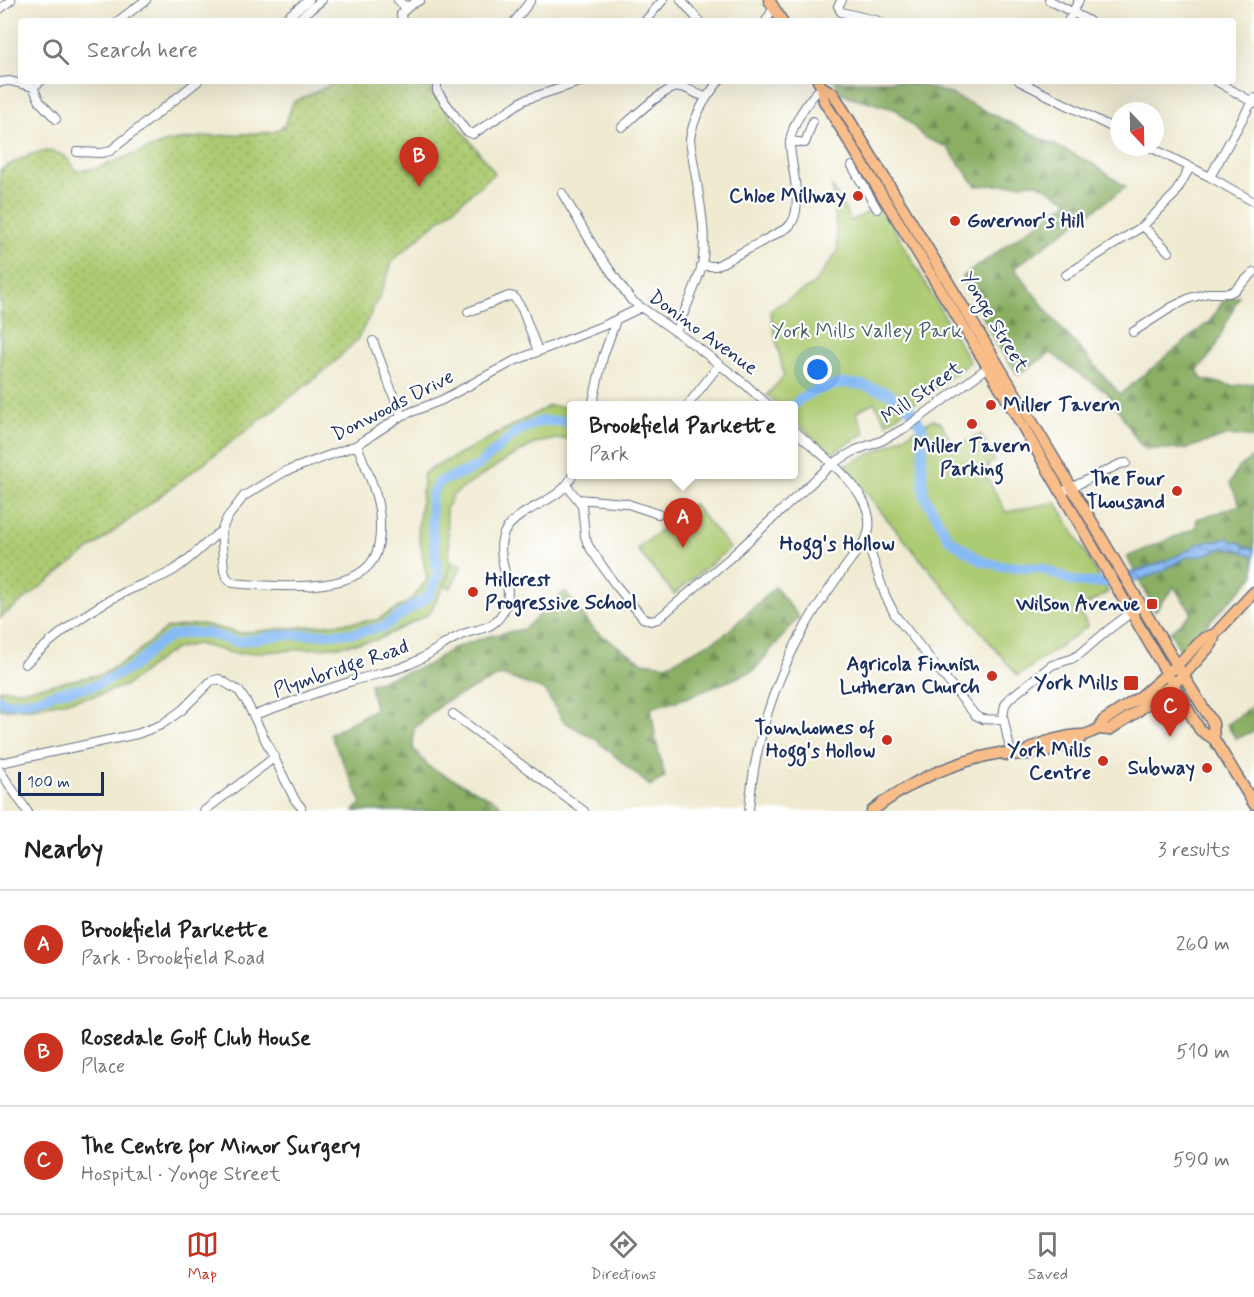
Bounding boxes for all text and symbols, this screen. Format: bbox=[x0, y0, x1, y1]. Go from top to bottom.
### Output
search box bbox=[18, 18, 1236, 84]
icon: search bbox=[39, 35, 72, 68]
text: Search here bbox=[87, 37, 198, 65]
north arrow bbox=[1110, 102, 1164, 156]
pin: B bbox=[400, 138, 438, 187]
place label: Chloe Millway bbox=[729, 183, 846, 210]
marker: Chloe Millway bbox=[851, 189, 865, 203]
place label: Governor's Hill bbox=[967, 208, 1085, 235]
marker: Governor's Hill bbox=[948, 214, 962, 228]
street label: Yonge Street bbox=[952, 267, 1035, 378]
street label: Donino Avenue bbox=[643, 284, 763, 382]
park label: York Mills Valley Park bbox=[771, 318, 963, 345]
your location bbox=[803, 355, 832, 384]
street label: Mill Street bbox=[876, 355, 968, 431]
street label: Donwoods Drive bbox=[327, 364, 459, 448]
place label: Miller Tavern bbox=[1003, 392, 1120, 419]
marker: Miller Tavern bbox=[984, 398, 998, 412]
popup bbox=[567, 401, 798, 479]
text: Brookfield Parkette bbox=[589, 413, 776, 441]
marker: Miller Tavern Parking bbox=[965, 417, 979, 431]
place label: Miller Tavern Parking bbox=[913, 433, 1031, 485]
text: Park bbox=[589, 441, 629, 468]
place label: The Four Thousand bbox=[1086, 466, 1166, 516]
marker: The Four Thousand bbox=[1170, 484, 1184, 498]
pin: A bbox=[664, 498, 702, 548]
district label: Hogg's Hollow bbox=[780, 530, 895, 560]
place label: Hillcrest Progressive School bbox=[485, 567, 637, 617]
marker: Hillcrest Progressive School bbox=[466, 585, 480, 599]
place label: Wilson Avenue bbox=[1015, 591, 1141, 618]
marker: Wilson Avenue bbox=[1145, 597, 1159, 611]
street label: Plymbridge Road bbox=[270, 633, 413, 707]
place label: Agricola Finnish Lutheran Church bbox=[840, 651, 980, 701]
marker: Agricola Finnish Lutheran Church bbox=[985, 669, 999, 683]
place label: York Mills bbox=[1034, 670, 1118, 697]
marker: York Mills bbox=[1122, 674, 1140, 692]
pin: C bbox=[1150, 688, 1190, 737]
place label: Townhomes of Hogg's Hollow bbox=[755, 715, 875, 767]
marker: Townhomes of Hogg's Hollow bbox=[880, 733, 894, 747]
place label: York Mills Centre bbox=[1007, 737, 1091, 787]
marker: York Mills Centre bbox=[1096, 754, 1110, 768]
place label: Subway bbox=[1128, 755, 1195, 782]
marker: Subway bbox=[1200, 761, 1214, 775]
scale bar bbox=[18, 769, 104, 796]
text: 100 m bbox=[27, 772, 70, 793]
text: Nearby bbox=[24, 833, 103, 867]
text: 3 results bbox=[1158, 837, 1230, 864]
text: Brookfield Parkette bbox=[81, 917, 268, 945]
text: A bbox=[37, 931, 50, 958]
text: 260 m bbox=[1176, 931, 1230, 958]
text: Park · Brookfield Road bbox=[81, 945, 265, 972]
text: Rosedale Golf Club House bbox=[81, 1025, 311, 1053]
text: B bbox=[37, 1039, 50, 1066]
text: 510 m bbox=[1176, 1039, 1230, 1066]
text: Place bbox=[81, 1053, 125, 1080]
text: The Centre for Minor Surgery bbox=[81, 1133, 361, 1161]
text: C bbox=[36, 1147, 51, 1174]
text: 590 m bbox=[1173, 1147, 1230, 1174]
text: Hospital · Yonge Street bbox=[81, 1161, 281, 1188]
tab: Map bbox=[186, 1228, 219, 1285]
tab: Directions bbox=[590, 1228, 656, 1285]
tab: Saved bbox=[1028, 1228, 1068, 1285]

